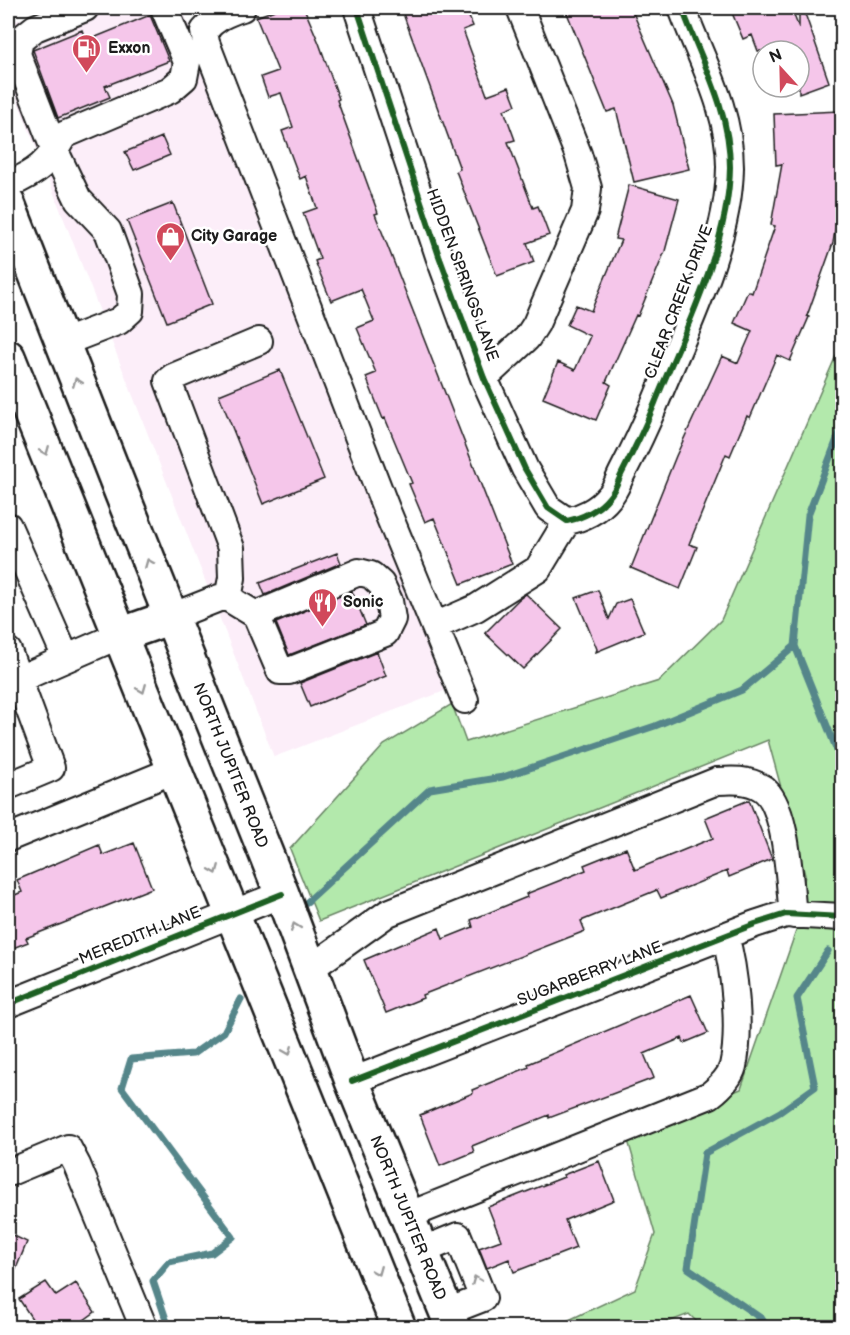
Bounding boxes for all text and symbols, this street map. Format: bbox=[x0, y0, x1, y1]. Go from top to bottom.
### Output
fuel station icon: Exxon bbox=[71, 32, 103, 74]
place label: Exxon bbox=[108, 39, 150, 58]
north arrow bbox=[751, 39, 811, 99]
text: N bbox=[767, 45, 785, 68]
street label: HIDDEN SPRINGS LANE bbox=[422, 186, 502, 364]
shop icon: City Garage bbox=[154, 220, 186, 262]
street label: CLEAR CREEK DRIVE bbox=[641, 222, 717, 382]
place label: City Garage bbox=[191, 227, 277, 246]
one-way arrow bbox=[72, 377, 84, 388]
one-way arrow bbox=[38, 444, 50, 455]
one-way arrow bbox=[144, 558, 156, 569]
restaurant icon: Sonic bbox=[306, 586, 338, 628]
place label: Sonic bbox=[343, 593, 384, 612]
street label: NORTH JUPITER ROAD bbox=[189, 680, 272, 851]
one-way arrow bbox=[135, 683, 147, 694]
one-way arrow bbox=[208, 864, 220, 875]
street label: MEREDITH LANE bbox=[76, 903, 204, 969]
one-way arrow bbox=[290, 923, 303, 933]
street label: SUGARBERRY LANE bbox=[515, 938, 665, 1010]
one-way arrow bbox=[281, 1045, 293, 1056]
street label: NORTH JUPITER ROAD bbox=[366, 1133, 450, 1303]
one-way arrow bbox=[370, 1265, 382, 1276]
one-way arrow bbox=[471, 1275, 483, 1286]

